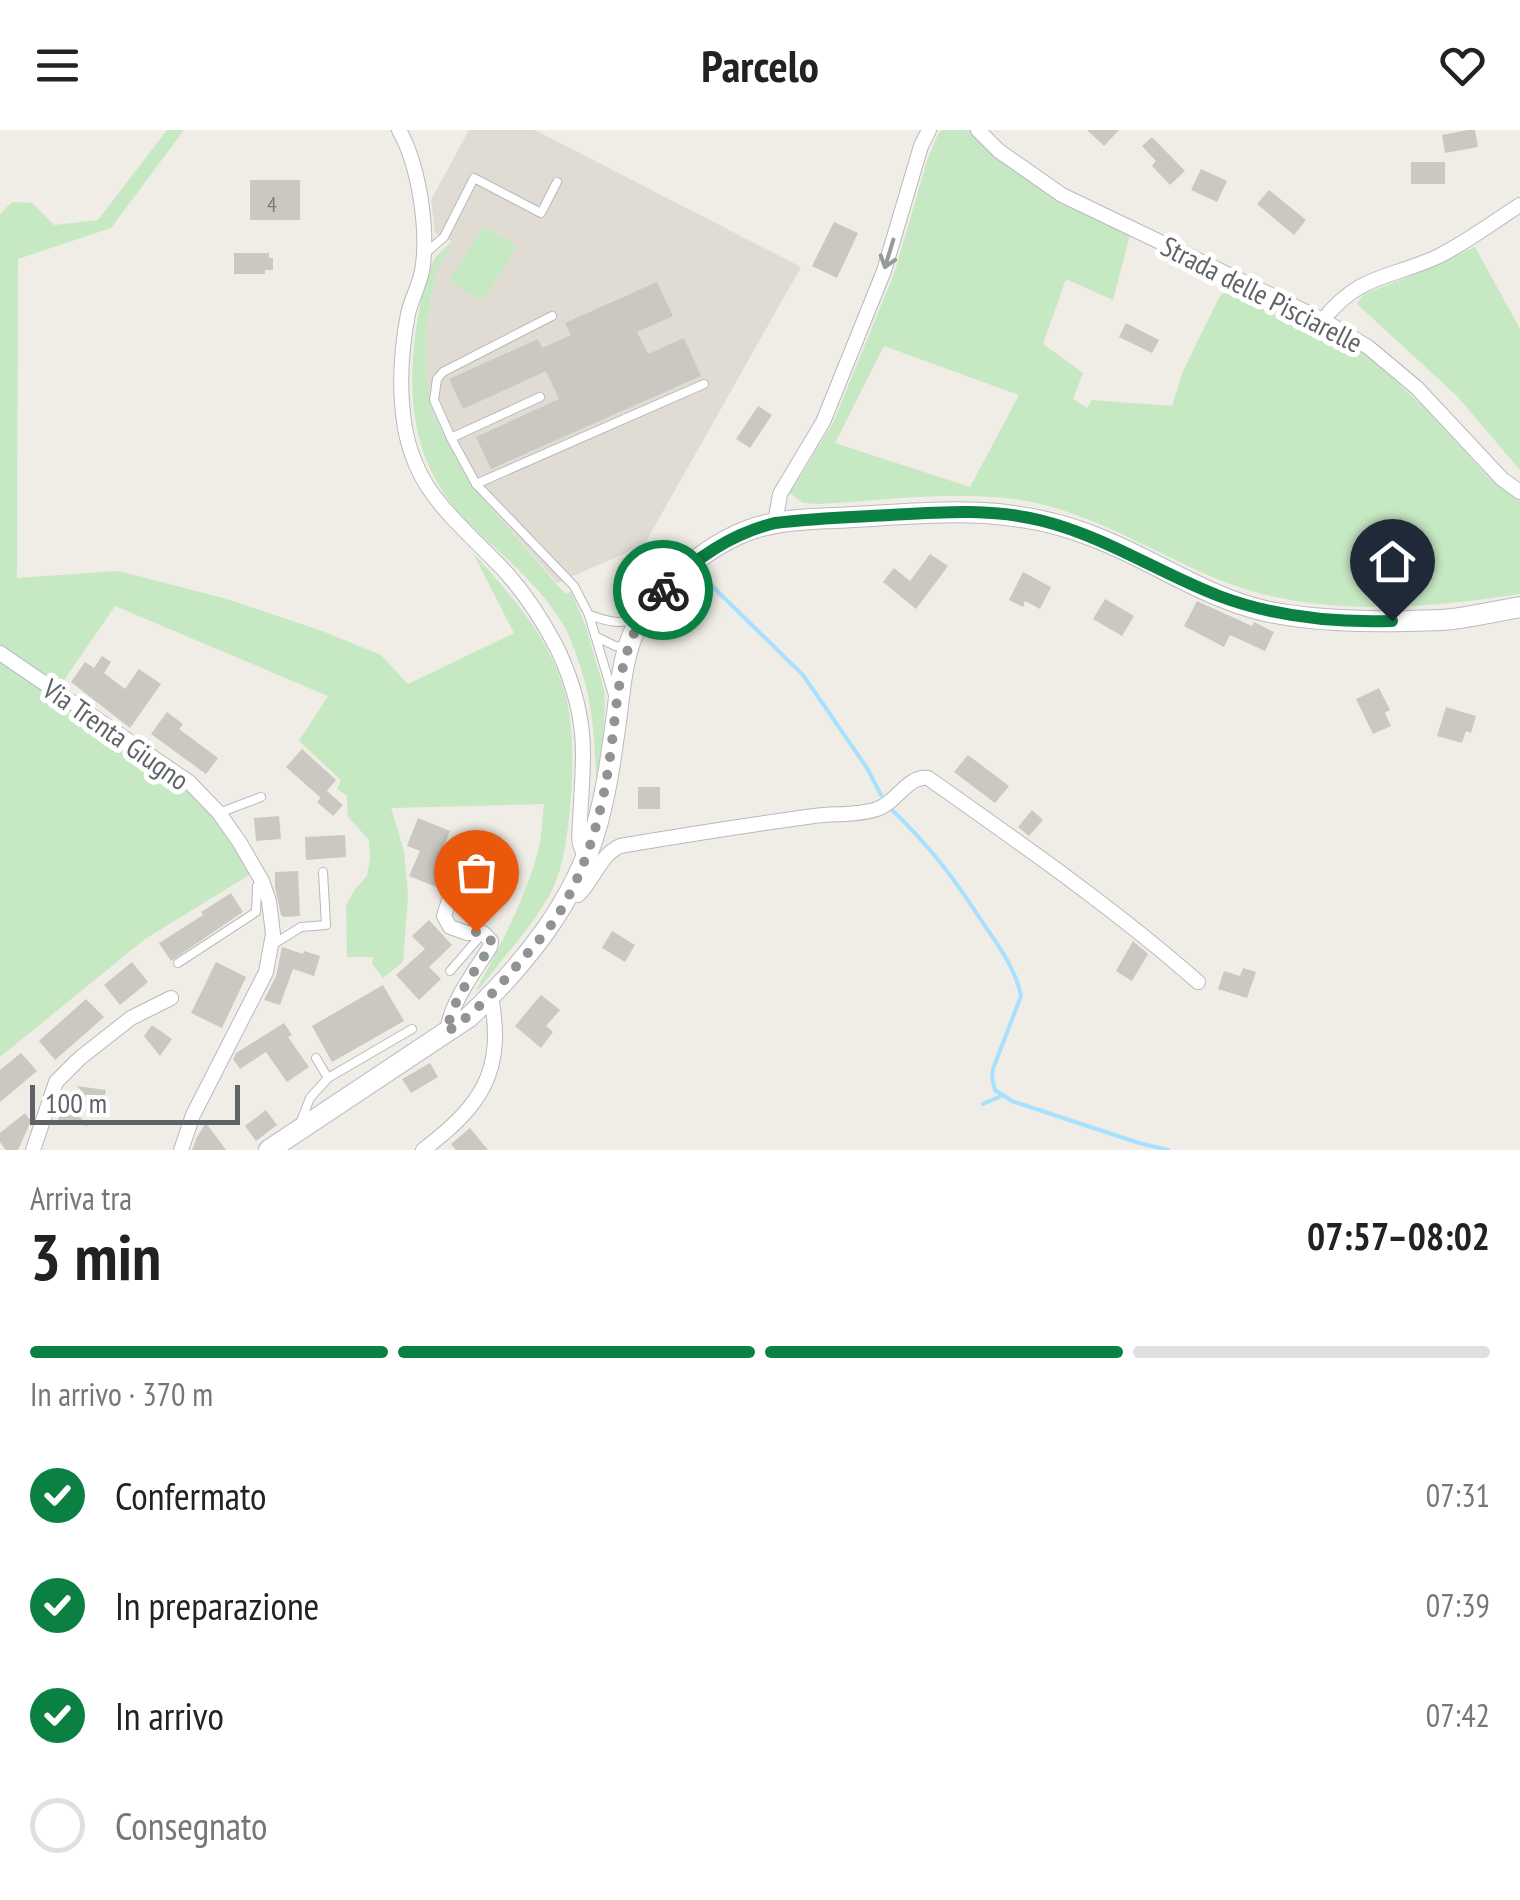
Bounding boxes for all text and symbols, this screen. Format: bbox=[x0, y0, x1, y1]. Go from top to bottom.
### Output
text: Parcelo bbox=[701, 36, 819, 94]
icon: menu bbox=[30, 38, 85, 93]
icon: heart bbox=[1435, 38, 1490, 93]
house number: 4 bbox=[267, 190, 277, 218]
street label: Strada delle Pisciarelle bbox=[1155, 227, 1369, 361]
one-way arrow bbox=[879, 238, 897, 269]
pin bbox=[1350, 519, 1435, 622]
icon: home bbox=[1365, 534, 1420, 589]
courier bbox=[613, 540, 713, 640]
icon: bike bbox=[636, 563, 691, 618]
street label: Via Trenta Giugno bbox=[35, 669, 196, 798]
pin bbox=[434, 830, 519, 933]
icon: bag bbox=[449, 845, 504, 900]
scale bar bbox=[30, 1080, 240, 1124]
text: 100 m bbox=[45, 1084, 107, 1121]
text: Arriva tra bbox=[30, 1177, 132, 1219]
text: 07:57–08:02 bbox=[1307, 1211, 1490, 1260]
text: 3 min bbox=[30, 1214, 161, 1298]
text: In arrivo · 370 m bbox=[30, 1373, 213, 1415]
icon: check bbox=[30, 1468, 85, 1523]
text: Confermato bbox=[115, 1471, 267, 1520]
text: 07:31 bbox=[1426, 1474, 1490, 1516]
icon: check bbox=[30, 1578, 85, 1633]
text: In preparazione bbox=[115, 1581, 319, 1630]
text: 07:39 bbox=[1426, 1584, 1490, 1626]
icon: check bbox=[30, 1688, 85, 1743]
text: In arrivo bbox=[115, 1691, 224, 1740]
text: 07:42 bbox=[1426, 1694, 1490, 1736]
text: Consegnato bbox=[115, 1801, 268, 1850]

